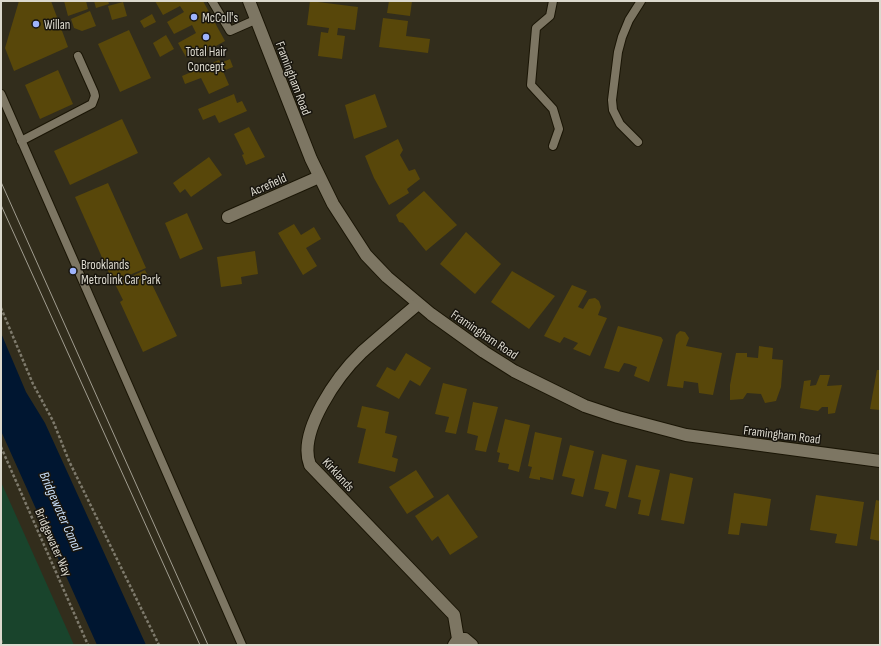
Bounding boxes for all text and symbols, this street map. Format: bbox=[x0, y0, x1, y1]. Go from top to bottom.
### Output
place label: McColl's bbox=[202, 10, 238, 26]
marker: McColl's bbox=[189, 12, 199, 22]
place label: Willan bbox=[44, 17, 70, 33]
marker: Willan bbox=[31, 19, 41, 29]
marker: Total Hair Concept bbox=[201, 32, 211, 42]
street label: Framingham Road bbox=[272, 39, 314, 117]
place label: Total Hair Concept bbox=[186, 44, 227, 75]
street label: Acrefield bbox=[247, 170, 289, 200]
place label: Brooklands Metrolink Car Park bbox=[81, 257, 160, 288]
marker: Brooklands Metrolink Car Park bbox=[68, 266, 78, 276]
street label: Framingham Road bbox=[448, 306, 521, 363]
street label: Framingham Road bbox=[742, 422, 821, 448]
street label: Kirklands bbox=[319, 455, 358, 495]
water label: Bridgewater Canal bbox=[36, 469, 86, 554]
street label: Bridgewater Way bbox=[31, 506, 75, 579]

